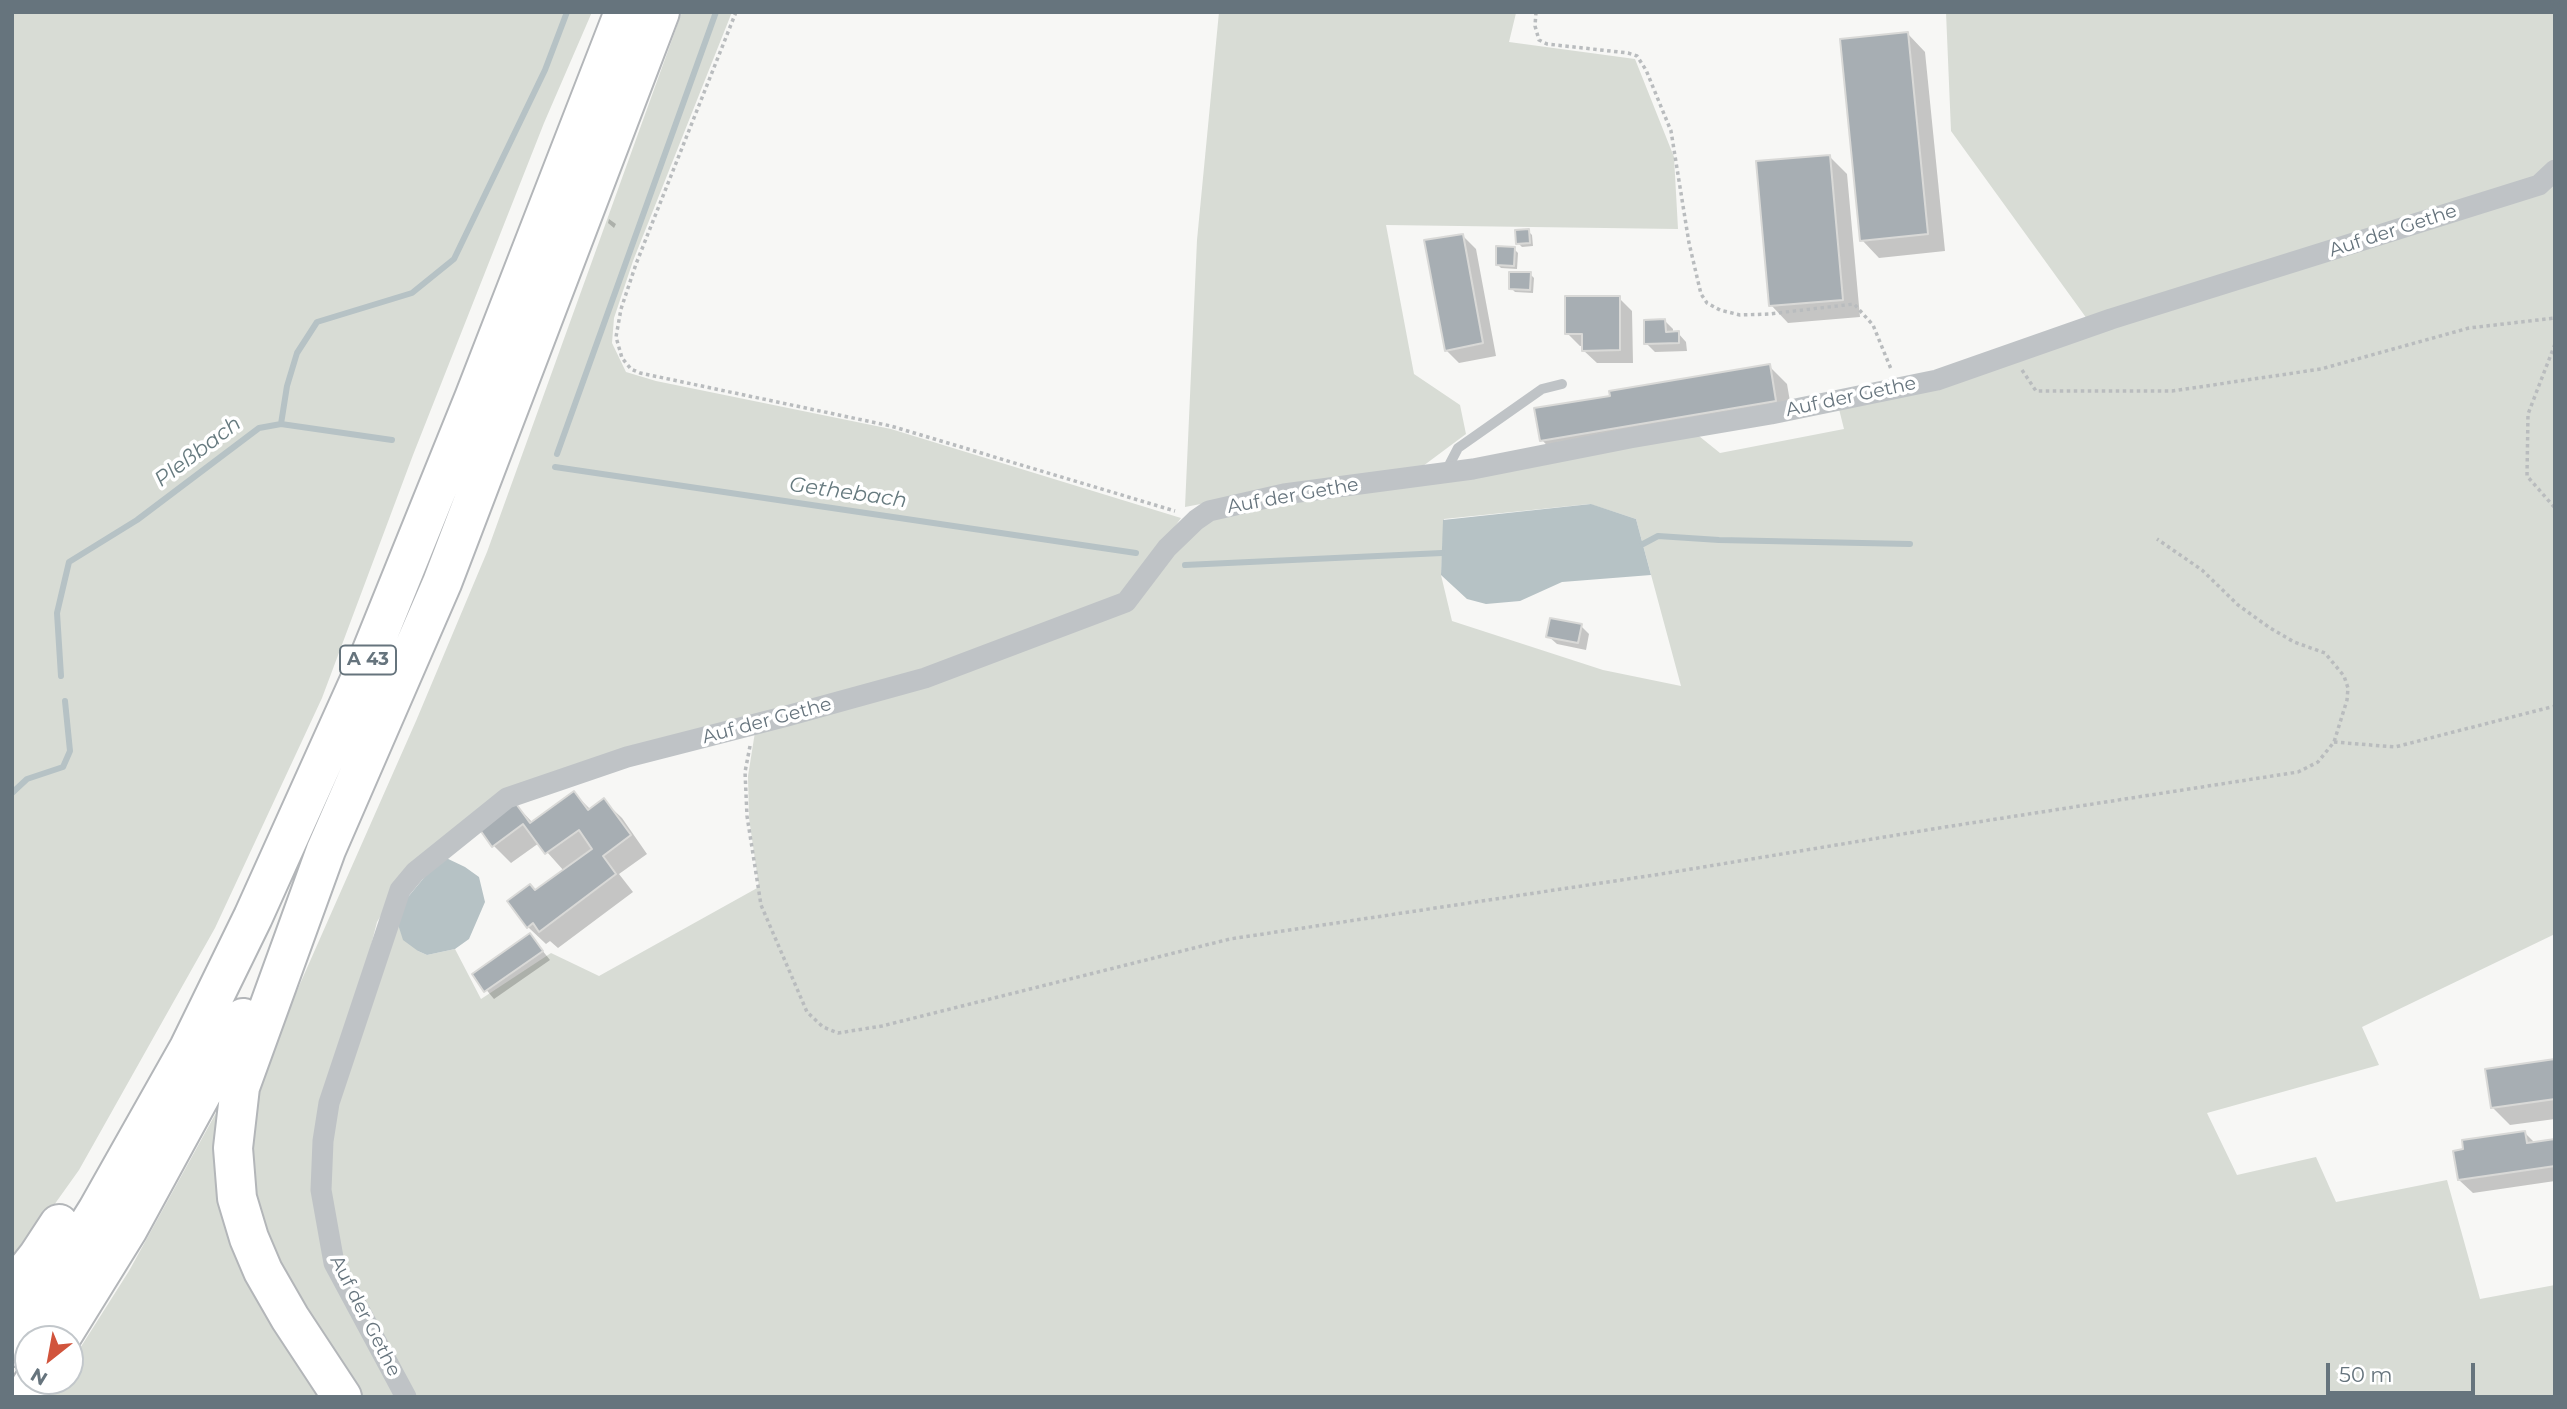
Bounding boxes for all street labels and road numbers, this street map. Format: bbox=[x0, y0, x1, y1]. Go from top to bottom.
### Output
street label: Auf der Gethe bbox=[2326, 200, 2460, 262]
street label: Auf der Gethe bbox=[1784, 372, 1918, 422]
street label: Auf der Gethe bbox=[1226, 473, 1360, 519]
road number: A 43 bbox=[340, 646, 396, 674]
street label: Auf der Gethe bbox=[700, 693, 834, 749]
street label: Auf der Gethe bbox=[325, 1252, 405, 1380]

